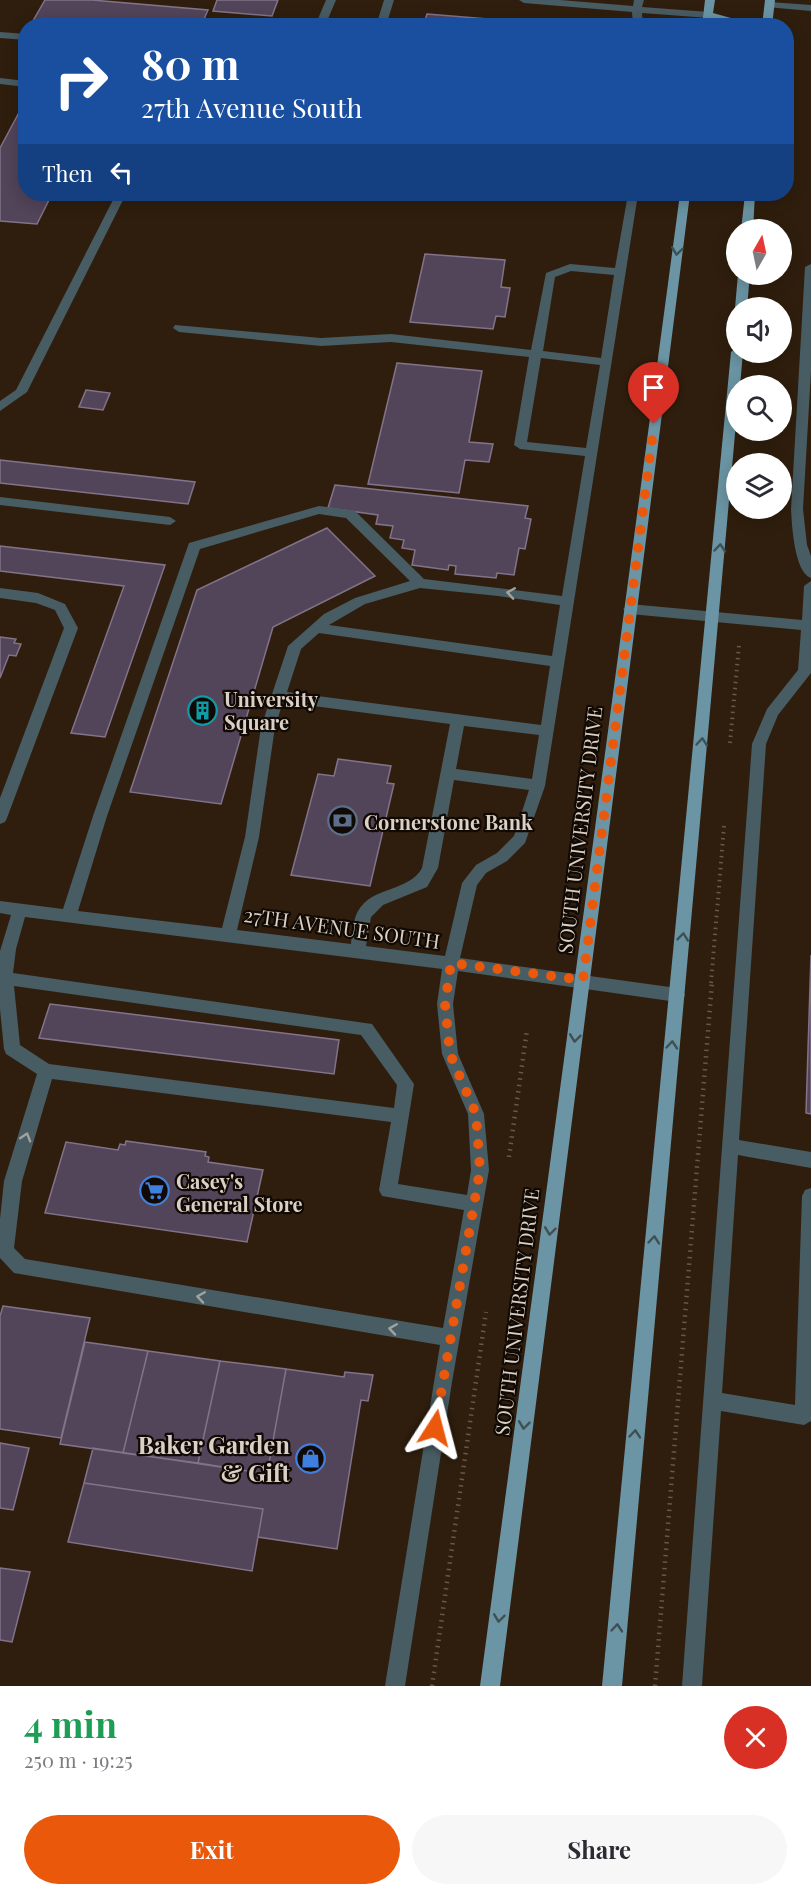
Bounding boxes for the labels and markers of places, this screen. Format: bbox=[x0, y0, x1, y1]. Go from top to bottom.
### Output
pin bbox=[628, 362, 679, 424]
place label: University Square bbox=[224, 685, 319, 735]
building icon: University Square bbox=[187, 694, 219, 726]
bank icon: Cornerstone Bank bbox=[327, 805, 359, 837]
place label: Cornerstone Bank bbox=[364, 808, 533, 835]
place label: Casey's General Store bbox=[176, 1167, 303, 1217]
supermarket icon: Casey's General Store bbox=[139, 1175, 171, 1207]
place label: Baker Garden & Gift bbox=[138, 1428, 291, 1488]
shop icon: Baker Garden & Gift bbox=[295, 1442, 327, 1474]

